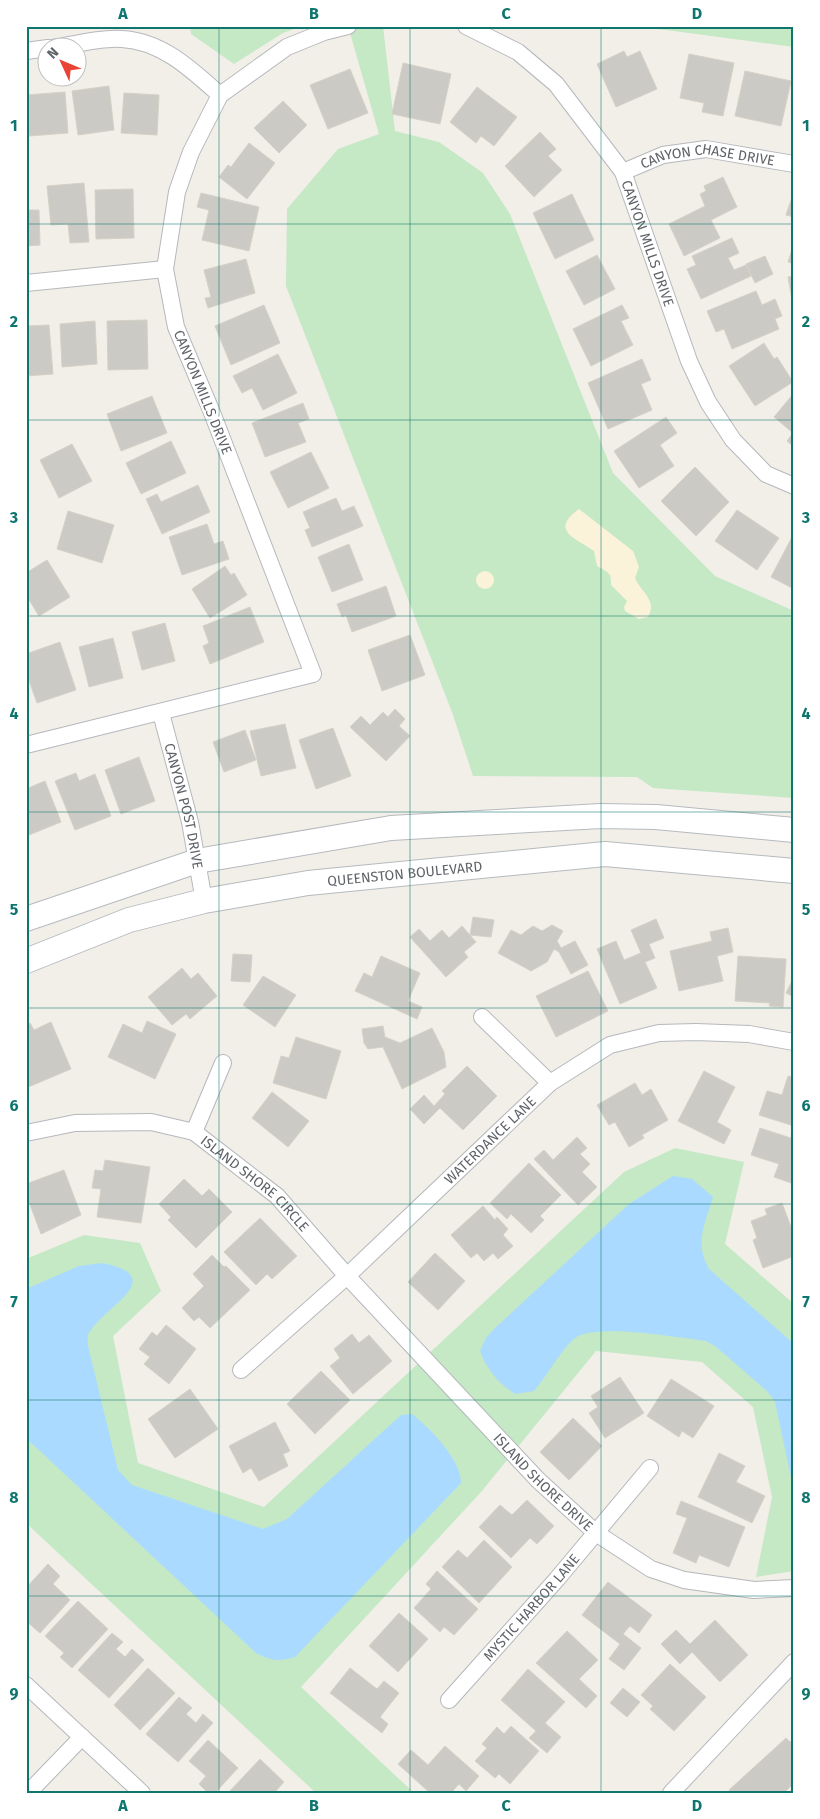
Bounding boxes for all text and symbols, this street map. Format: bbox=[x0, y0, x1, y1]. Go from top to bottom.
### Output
text: A bbox=[117, 4, 128, 23]
text: B bbox=[309, 4, 319, 23]
text: C bbox=[501, 4, 511, 23]
text: D bbox=[692, 4, 702, 23]
north arrow bbox=[38, 38, 88, 88]
text: N bbox=[44, 44, 62, 63]
text: 1 bbox=[10, 116, 18, 135]
text: 1 bbox=[802, 116, 810, 135]
street label: CANYON CHASE DRIVE bbox=[638, 140, 776, 173]
street label: CANYON MILLS DRIVE bbox=[618, 178, 677, 309]
text: 2 bbox=[10, 312, 18, 331]
text: 2 bbox=[802, 312, 810, 331]
street label: CANYON MILLS DRIVE bbox=[170, 328, 235, 457]
text: 3 bbox=[9, 508, 18, 527]
text: 3 bbox=[801, 508, 810, 527]
text: 4 bbox=[9, 704, 19, 723]
text: 4 bbox=[801, 704, 811, 723]
street label: CANYON POST DRIVE bbox=[160, 741, 206, 870]
street label: QUEENSTON BOULEVARD bbox=[326, 858, 483, 890]
text: 5 bbox=[10, 900, 19, 919]
text: 5 bbox=[802, 900, 811, 919]
street label: WATERDANCE LANE bbox=[441, 1093, 540, 1188]
text: 6 bbox=[9, 1096, 19, 1115]
text: 6 bbox=[801, 1096, 811, 1115]
street label: ISLAND SHORE CIRCLE bbox=[197, 1132, 312, 1235]
text: 7 bbox=[10, 1292, 18, 1311]
text: 7 bbox=[802, 1292, 810, 1311]
street label: ISLAND SHORE DRIVE bbox=[490, 1430, 596, 1535]
text: 8 bbox=[9, 1488, 19, 1507]
text: 8 bbox=[801, 1488, 811, 1507]
street label: MYSTIC HARBOR LANE bbox=[480, 1551, 583, 1665]
text: 9 bbox=[10, 1684, 19, 1703]
text: 9 bbox=[802, 1684, 811, 1703]
text: A bbox=[117, 1796, 128, 1815]
text: B bbox=[309, 1796, 319, 1815]
text: C bbox=[501, 1796, 511, 1815]
text: D bbox=[692, 1796, 702, 1815]

